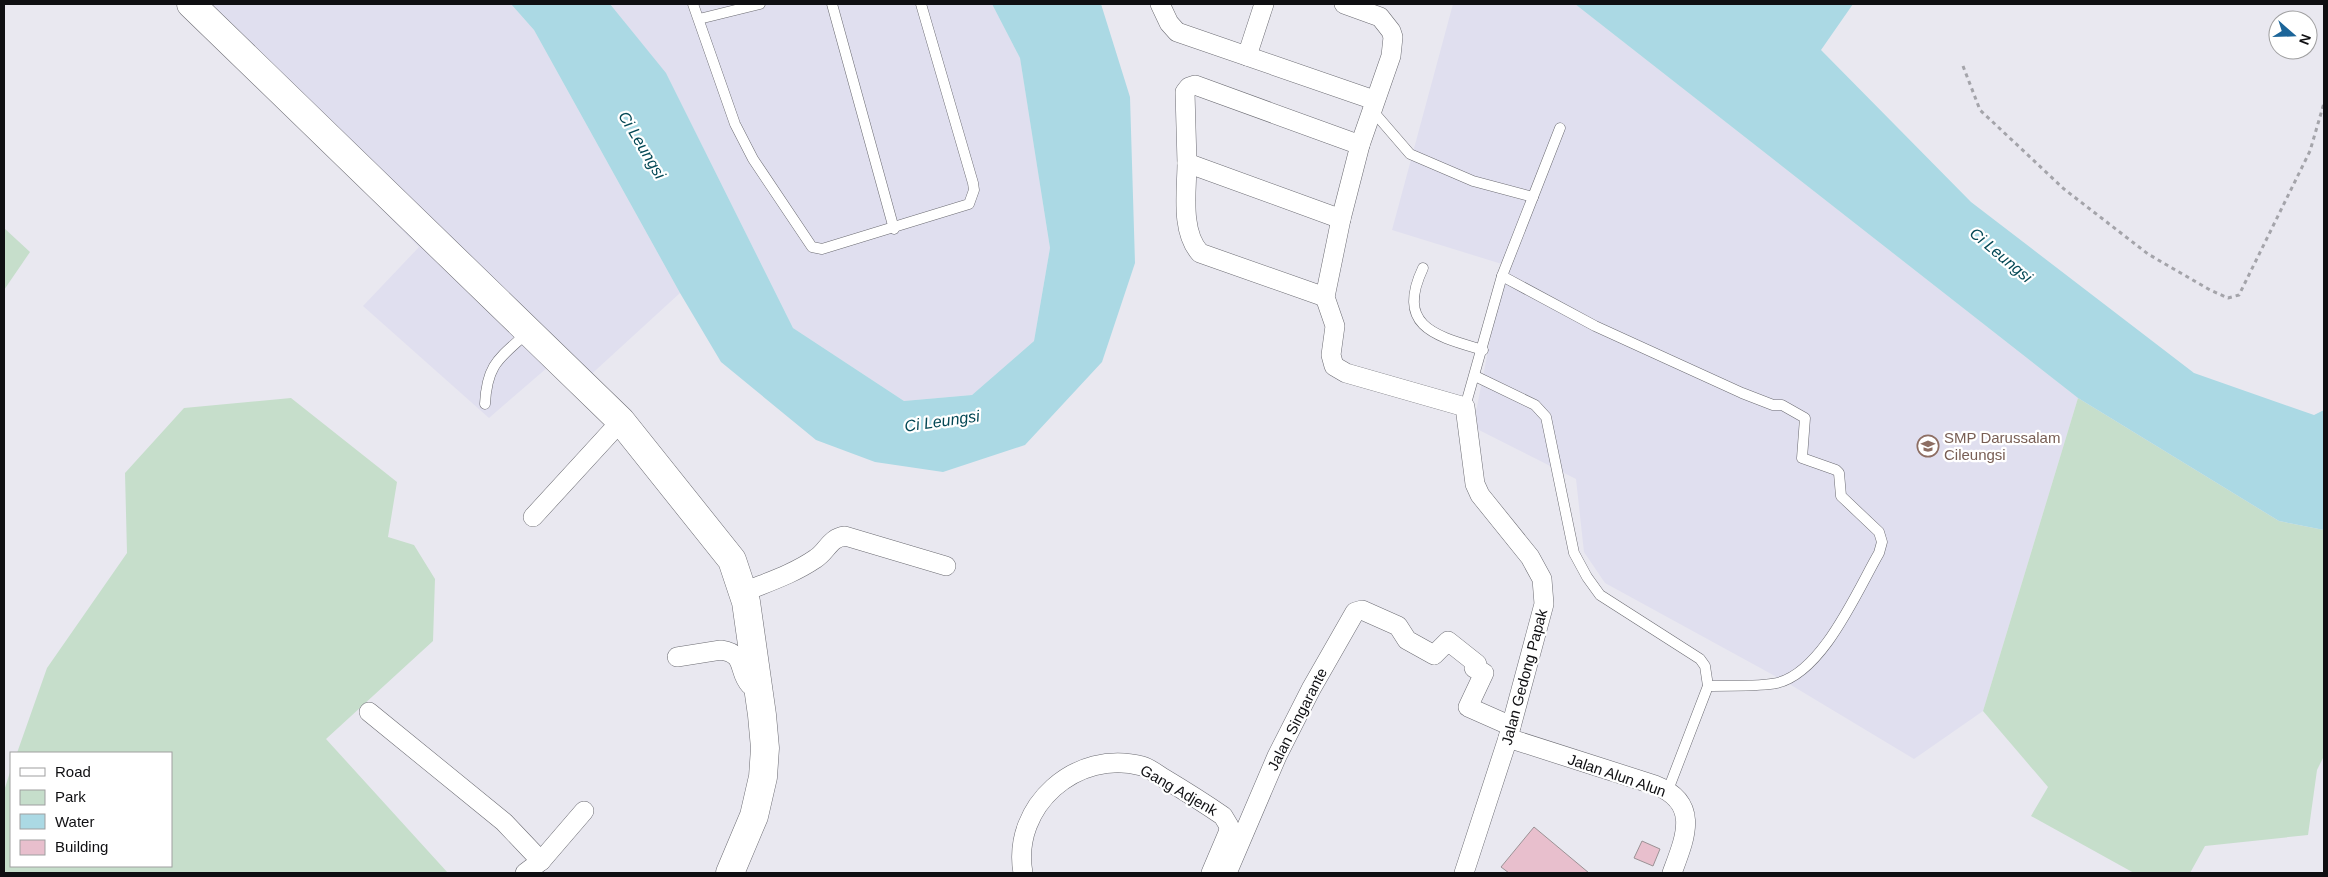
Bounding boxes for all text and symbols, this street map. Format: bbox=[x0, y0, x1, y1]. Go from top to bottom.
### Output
north arrow bbox=[2268, 10, 2318, 60]
text: N bbox=[2296, 32, 2314, 47]
water label: Ci Leungsi bbox=[615, 108, 669, 182]
water label: Ci Leungsi bbox=[1967, 224, 2036, 286]
water label: Ci Leungsi bbox=[903, 407, 981, 435]
place label: SMP Darussalam Cileungsi bbox=[1944, 429, 2060, 463]
school or university icon: SMP Darussalam Cileungsi bbox=[1916, 434, 1940, 458]
street label: Jalan Gedong Papak bbox=[1498, 607, 1550, 747]
street label: Jalan Singarante bbox=[1264, 665, 1330, 773]
street label: Jalan Alun Alun bbox=[1566, 750, 1668, 800]
legend bbox=[10, 752, 172, 867]
street label: Gang Adjenk bbox=[1138, 761, 1221, 819]
text: Road bbox=[55, 763, 91, 780]
text: Park bbox=[55, 788, 86, 805]
text: Water bbox=[55, 813, 94, 830]
text: Building bbox=[55, 838, 108, 855]

